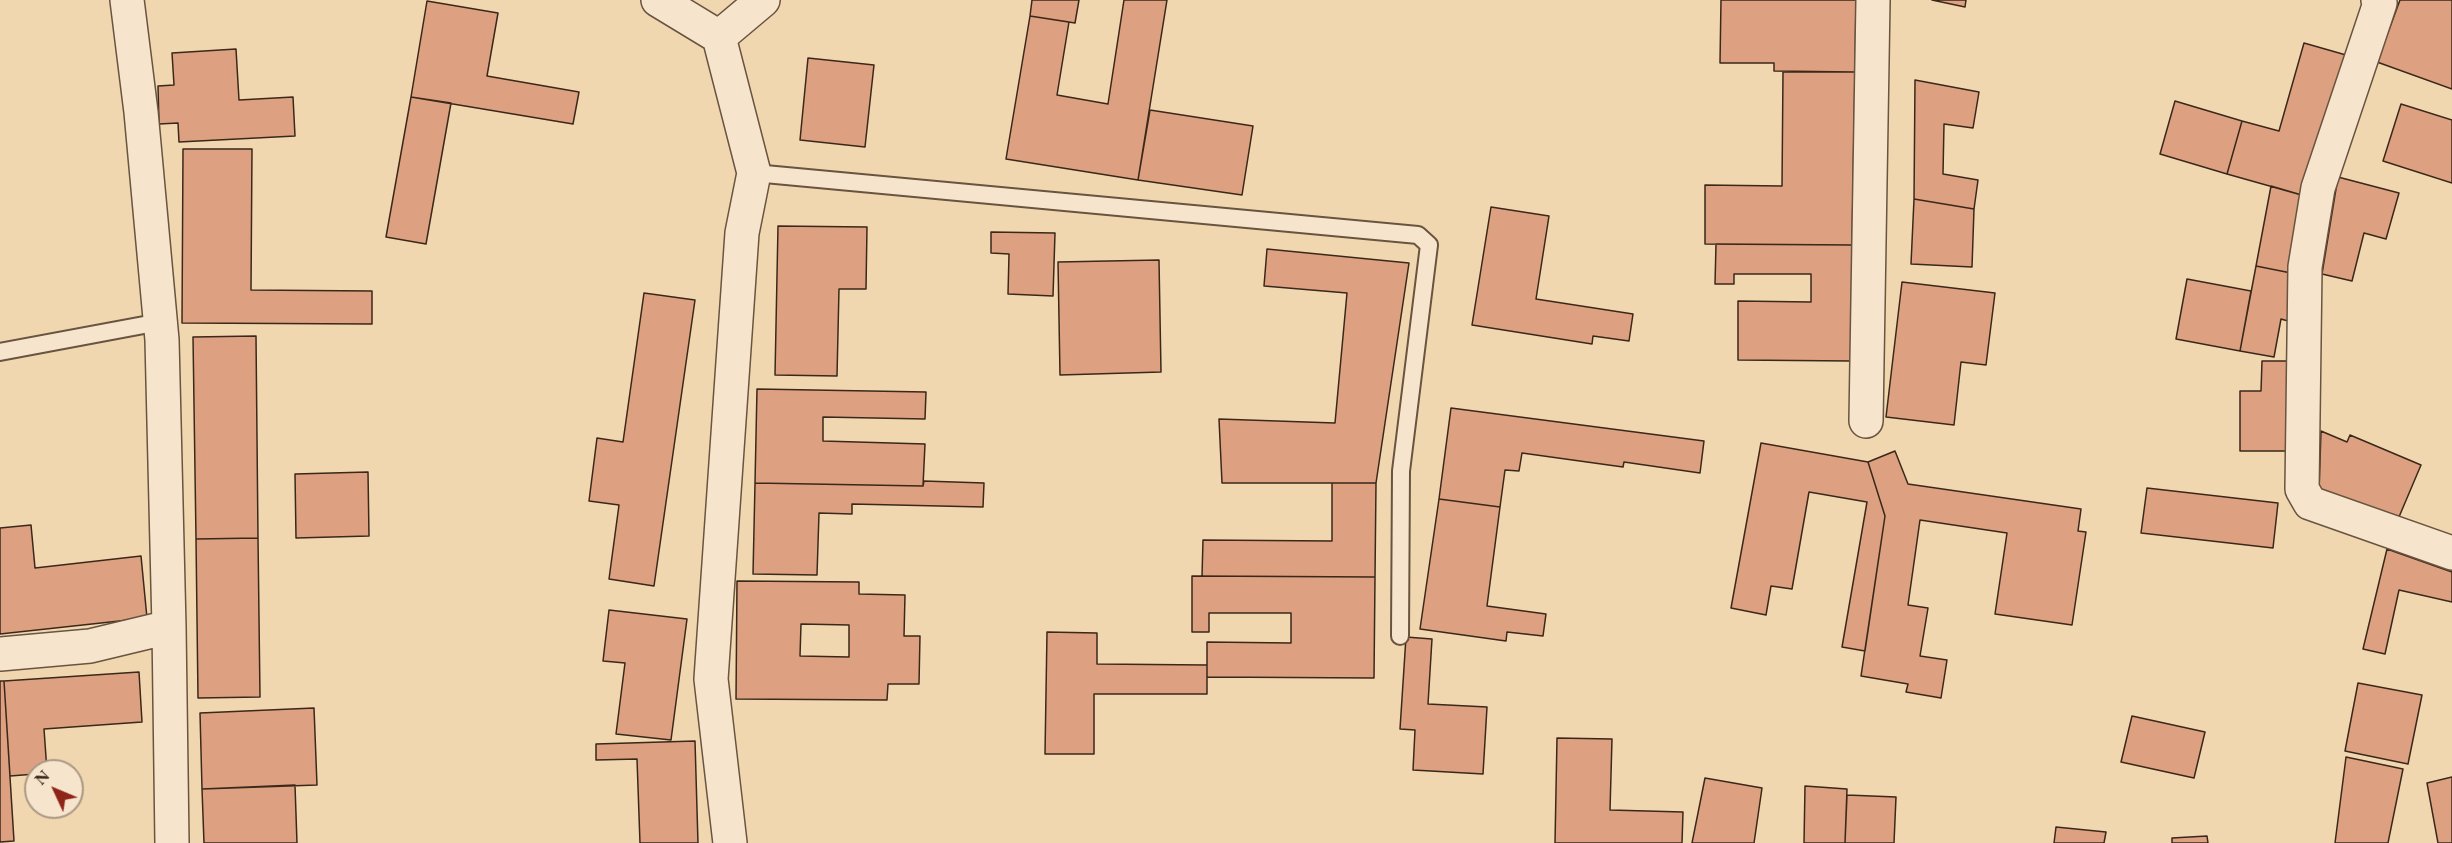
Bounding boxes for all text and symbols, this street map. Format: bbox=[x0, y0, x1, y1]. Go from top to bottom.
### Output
north arrow bbox=[24, 759, 84, 819]
text: N bbox=[30, 766, 54, 789]

